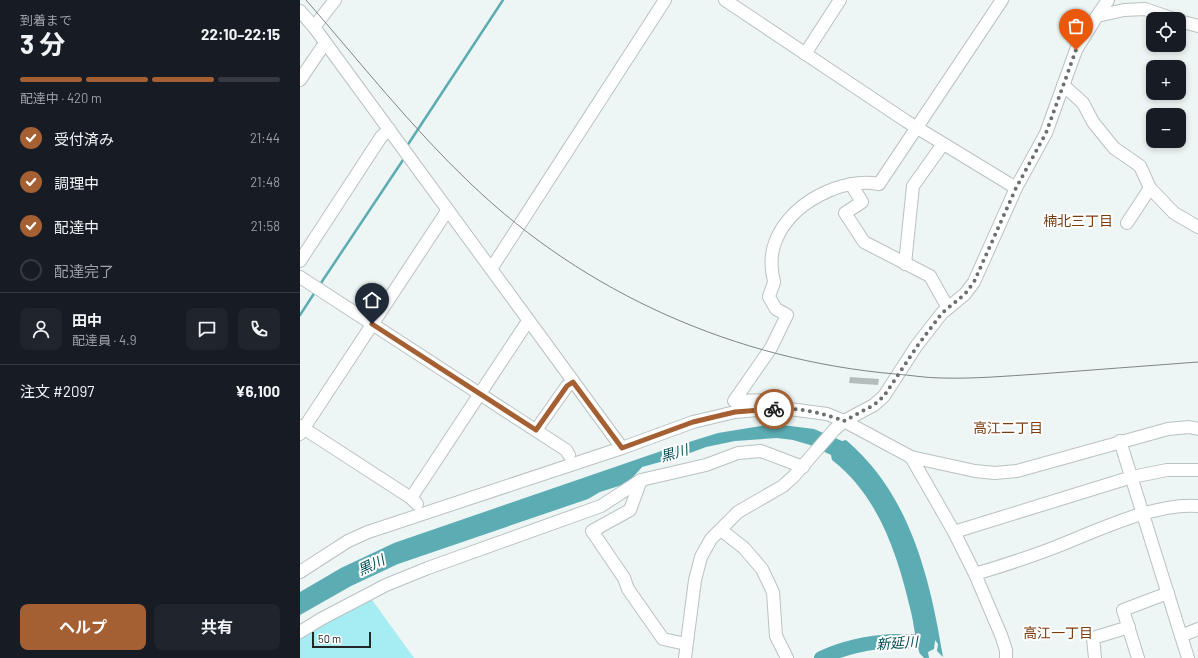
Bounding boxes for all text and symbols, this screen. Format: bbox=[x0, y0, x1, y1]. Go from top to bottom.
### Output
pin bbox=[1059, 9, 1093, 50]
text: 到着まで bbox=[20, 12, 72, 28]
map controls bbox=[1146, 12, 1186, 148]
button: locate bbox=[1146, 12, 1186, 52]
icon: bag bbox=[1065, 15, 1087, 37]
text: 22:10–22:15 bbox=[201, 25, 280, 43]
text: 3 分 bbox=[20, 28, 65, 59]
button: + bbox=[1146, 60, 1186, 100]
text: 配達中 · 420 m bbox=[20, 90, 102, 106]
button: − bbox=[1146, 108, 1186, 148]
icon: check bbox=[20, 127, 42, 149]
text: 受付済み bbox=[54, 130, 114, 148]
text: 21:44 bbox=[250, 130, 280, 146]
icon: check bbox=[20, 171, 42, 193]
text: 調理中 bbox=[54, 174, 99, 192]
text: 21:48 bbox=[250, 174, 280, 190]
district label: 楠北三丁目 bbox=[1043, 212, 1113, 229]
icon: check bbox=[20, 215, 42, 237]
text: 配達中 bbox=[54, 218, 99, 236]
text: 21:58 bbox=[251, 218, 280, 234]
text: 配達完了 bbox=[54, 262, 114, 280]
pin bbox=[355, 283, 389, 324]
icon: home bbox=[361, 289, 383, 311]
button: person bbox=[20, 308, 62, 350]
button: chat bbox=[186, 308, 228, 350]
button: phone bbox=[238, 308, 280, 350]
text: 田中 bbox=[72, 311, 102, 329]
text: 配達員 · 4.9 bbox=[72, 332, 136, 348]
text: 注文 #2097 bbox=[20, 382, 94, 400]
text: ¥6,100 bbox=[235, 382, 280, 400]
courier bbox=[754, 389, 794, 429]
icon: bike bbox=[763, 398, 785, 420]
district label: 高江二丁目 bbox=[973, 419, 1043, 436]
water label: 黒川 bbox=[658, 440, 692, 465]
water label: 黒川 bbox=[355, 550, 389, 578]
button: ヘルプ bbox=[20, 604, 146, 650]
button: 共有 bbox=[154, 604, 280, 650]
district label: 高江一丁目 bbox=[1023, 624, 1093, 641]
scale bar bbox=[312, 630, 371, 649]
text: 50 m bbox=[318, 632, 341, 645]
water label: 新延川 bbox=[875, 632, 921, 652]

